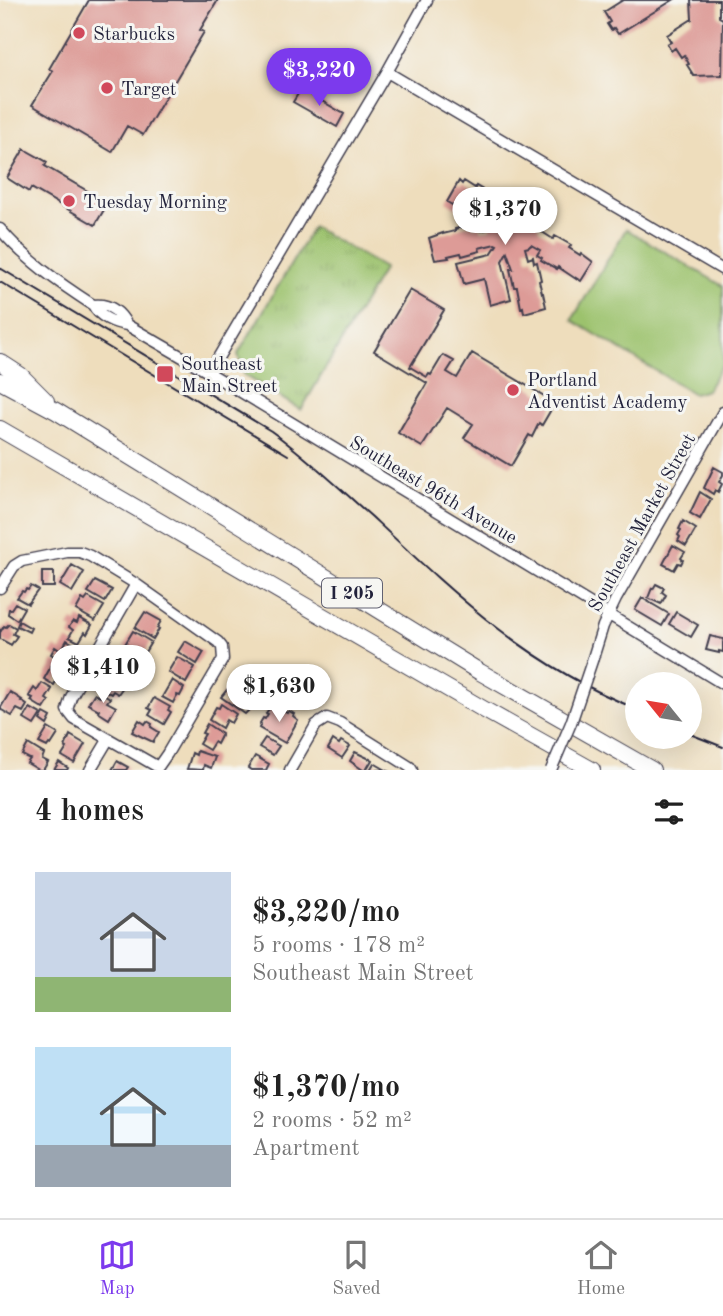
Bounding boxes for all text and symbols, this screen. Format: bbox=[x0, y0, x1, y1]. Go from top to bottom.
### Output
marker: Starbucks bbox=[71, 25, 87, 41]
place label: Starbucks bbox=[93, 26, 175, 45]
pin: $3,220 bbox=[262, 48, 376, 108]
text: $3,220 bbox=[282, 59, 356, 82]
marker: Target bbox=[99, 80, 115, 96]
place label: Target bbox=[121, 81, 176, 100]
pin: $1,370 bbox=[448, 188, 562, 247]
marker: Tuesday Morning bbox=[61, 193, 77, 209]
place label: Tuesday Morning bbox=[83, 194, 228, 213]
text: $1,370 bbox=[468, 198, 542, 221]
place label: Southeast Main Street bbox=[181, 356, 277, 397]
marker: Southeast Main Street bbox=[155, 364, 175, 384]
place label: Portland Adventist Academy bbox=[527, 372, 688, 413]
marker: Portland Adventist Academy bbox=[505, 382, 521, 398]
street label: Southeast Market Street bbox=[586, 431, 700, 616]
street label: Southeast 96th Avenue bbox=[346, 434, 520, 549]
road number: I 205 bbox=[322, 578, 382, 608]
pin: $1,410 bbox=[46, 646, 160, 705]
text: $1,410 bbox=[66, 656, 140, 679]
pin: $1,630 bbox=[222, 664, 336, 724]
north arrow bbox=[625, 672, 702, 749]
map controls bbox=[625, 672, 702, 749]
text: $1,630 bbox=[242, 675, 316, 698]
icon: filters bbox=[650, 793, 688, 831]
text: 4 homes bbox=[35, 797, 144, 827]
text: $3,220/mo bbox=[252, 898, 400, 928]
icon: home bbox=[91, 900, 175, 984]
text: 5 rooms · 178 m² bbox=[252, 934, 425, 957]
text: Southeast Main Street bbox=[252, 962, 474, 985]
text: $1,370/mo bbox=[252, 1073, 400, 1103]
icon: home bbox=[91, 1075, 175, 1159]
text: 2 rooms · 52 m² bbox=[252, 1109, 412, 1132]
text: Apartment bbox=[252, 1137, 360, 1160]
tab: Map bbox=[98, 1236, 136, 1301]
tab: Saved bbox=[332, 1236, 381, 1301]
tab: Home bbox=[577, 1236, 625, 1301]

